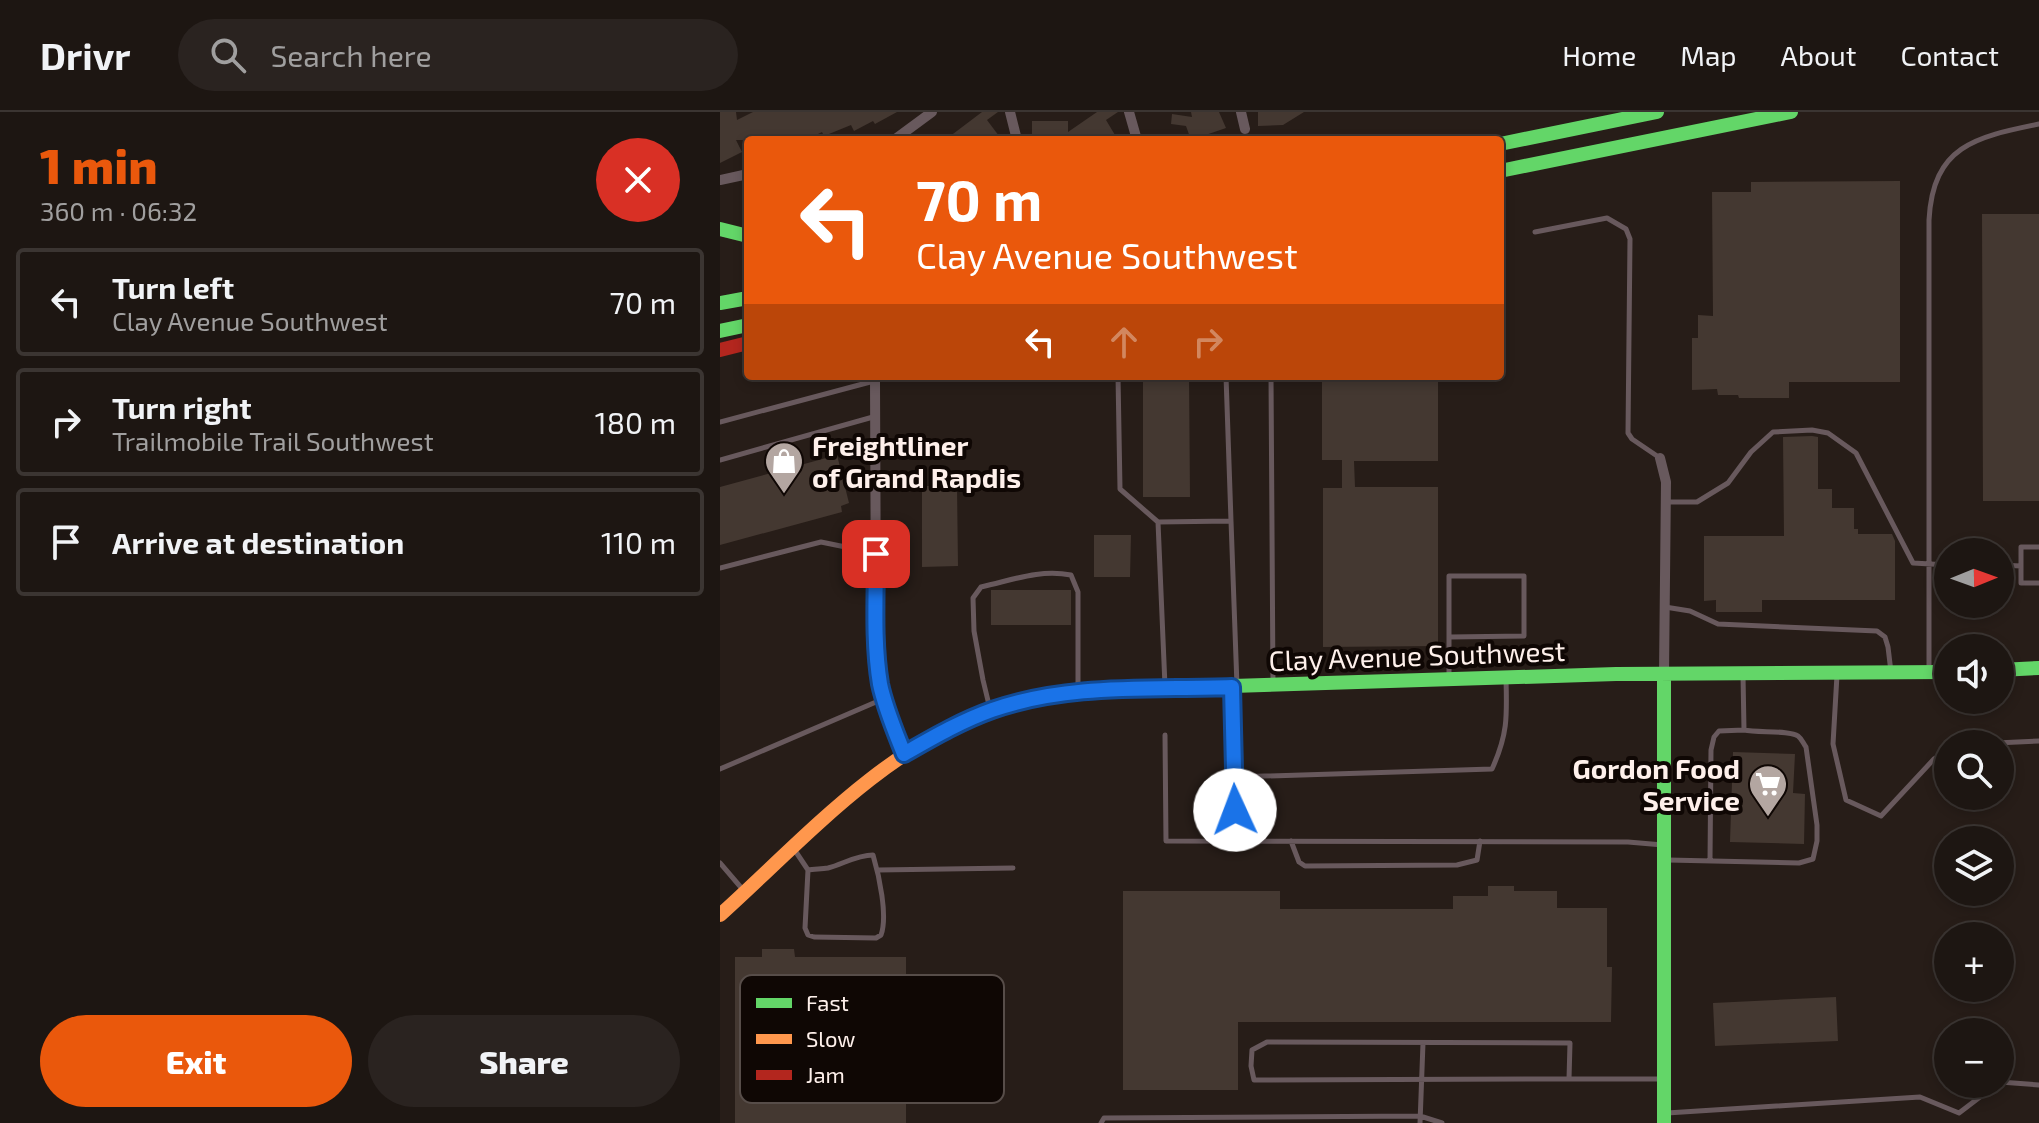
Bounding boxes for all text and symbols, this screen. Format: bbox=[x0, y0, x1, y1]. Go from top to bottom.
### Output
search box bbox=[178, 19, 738, 91]
text: Drivr bbox=[40, 32, 130, 78]
icon: search bbox=[206, 33, 250, 77]
text: Search here bbox=[270, 37, 432, 73]
text: Home bbox=[1562, 38, 1636, 72]
text: Map bbox=[1680, 38, 1737, 72]
text: About bbox=[1781, 38, 1856, 72]
text: Contact bbox=[1900, 38, 1999, 72]
text: 1 min bbox=[40, 136, 158, 194]
button: close bbox=[596, 138, 680, 222]
text: 70 m bbox=[916, 165, 1042, 232]
icon: left bbox=[784, 168, 888, 272]
text: 360 m · 06:32 bbox=[40, 195, 197, 226]
text: Clay Avenue Southwest bbox=[916, 233, 1298, 276]
text: Turn left bbox=[112, 269, 234, 305]
icon: left bbox=[44, 280, 88, 324]
text: 70 m bbox=[610, 284, 676, 320]
text: Clay Avenue Southwest bbox=[112, 305, 388, 336]
icon: left bbox=[1018, 320, 1062, 364]
icon: ahead bbox=[1102, 320, 1146, 364]
icon: right bbox=[1186, 320, 1230, 364]
text: Turn right bbox=[112, 389, 252, 425]
icon: right bbox=[44, 400, 88, 444]
text: 180 m bbox=[595, 404, 676, 440]
text: Trailmobile Trail Southwest bbox=[112, 425, 434, 456]
place label: Freightliner of Grand Rapdis bbox=[812, 428, 1021, 494]
shop icon: Freightliner of Grand Rapdis bbox=[763, 440, 805, 495]
icon: arrive bbox=[44, 520, 88, 564]
pin bbox=[842, 520, 910, 588]
text: Arrive at destination bbox=[112, 524, 404, 560]
text: 110 m bbox=[601, 524, 676, 560]
icon: arrive bbox=[854, 532, 898, 576]
north arrow bbox=[1934, 538, 2014, 618]
map controls bbox=[1934, 538, 2014, 1098]
street label: Clay Avenue Southwest bbox=[1268, 633, 1566, 677]
button: sound bbox=[1934, 634, 2014, 714]
button: search bbox=[1934, 730, 2014, 810]
place label: Gordon Food Service bbox=[1573, 751, 1740, 817]
supermarket icon: Gordon Food Service bbox=[1747, 763, 1789, 818]
position arrow bbox=[1193, 768, 1277, 852]
button: layers bbox=[1934, 826, 2014, 906]
button: + bbox=[1934, 922, 2014, 1002]
legend bbox=[740, 975, 1004, 1103]
text: Fast bbox=[806, 989, 849, 1015]
button: Exit bbox=[40, 1015, 352, 1107]
button: Share bbox=[368, 1015, 680, 1107]
button: − bbox=[1934, 1018, 2014, 1098]
text: Slow bbox=[806, 1025, 855, 1051]
text: Jam bbox=[806, 1061, 845, 1087]

